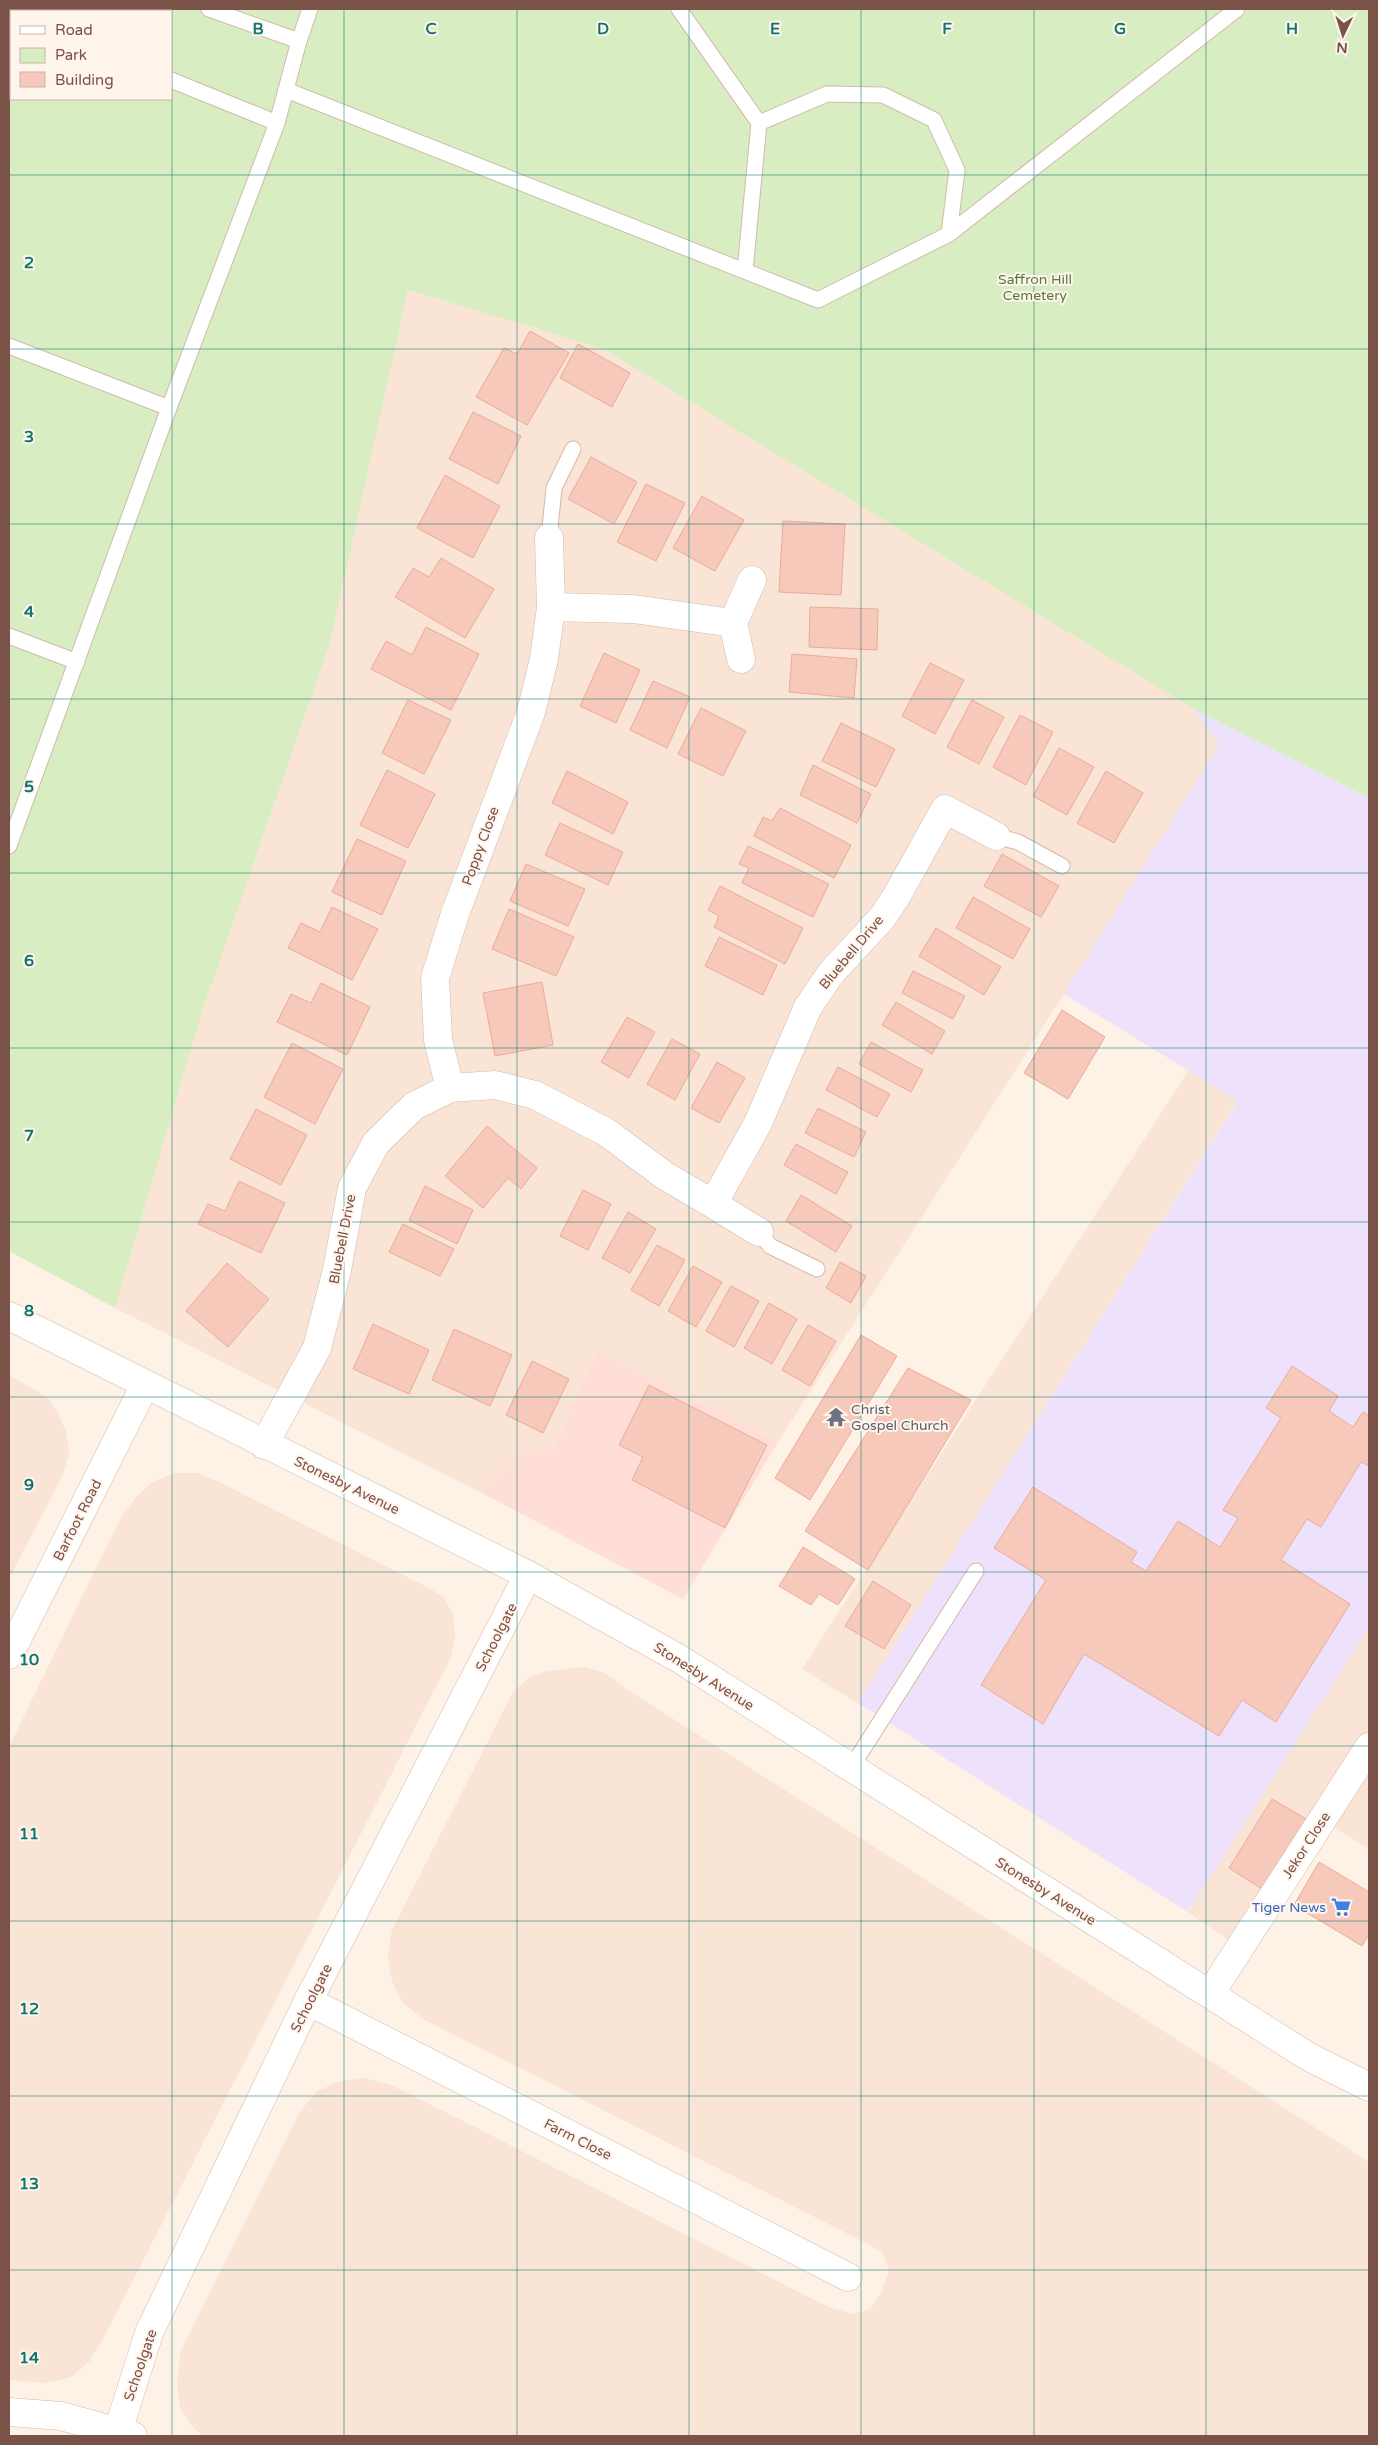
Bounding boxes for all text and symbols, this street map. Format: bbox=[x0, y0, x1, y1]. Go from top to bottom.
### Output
legend bbox=[10, 10, 172, 100]
north arrow bbox=[1318, 10, 1368, 60]
text: B bbox=[252, 19, 264, 39]
text: C bbox=[425, 19, 437, 39]
text: D bbox=[597, 19, 609, 39]
text: E bbox=[770, 19, 780, 39]
text: F bbox=[942, 19, 952, 39]
text: G bbox=[1114, 19, 1126, 39]
text: H bbox=[1286, 19, 1298, 39]
text: Road bbox=[55, 21, 93, 39]
text: N bbox=[1336, 39, 1348, 56]
text: Park bbox=[55, 46, 87, 64]
text: Building bbox=[55, 71, 114, 89]
text: 2 bbox=[24, 253, 34, 273]
park label: Saffron Hill Cemetery bbox=[998, 271, 1072, 304]
text: 3 bbox=[24, 427, 34, 447]
text: 4 bbox=[24, 602, 34, 622]
text: 5 bbox=[24, 777, 34, 797]
street label: Poppy Close bbox=[458, 804, 503, 888]
street label: Bluebell Drive bbox=[815, 912, 887, 993]
text: 6 bbox=[24, 951, 34, 971]
text: 7 bbox=[24, 1126, 34, 1146]
street label: Bluebell Drive bbox=[325, 1193, 360, 1286]
text: 8 bbox=[24, 1301, 34, 1321]
place label: Christ Gospel Church bbox=[851, 1401, 949, 1434]
temple icon: Christ Gospel Church bbox=[825, 1406, 847, 1428]
street label: Stonesby Avenue bbox=[291, 1453, 402, 1518]
text: 9 bbox=[24, 1475, 34, 1495]
street label: Barfoot Road bbox=[50, 1477, 105, 1564]
street label: Schoolgate bbox=[472, 1600, 521, 1674]
street label: Stonesby Avenue bbox=[650, 1639, 757, 1714]
text: 10 bbox=[19, 1650, 39, 1670]
street label: Jekor Close bbox=[1279, 1809, 1334, 1882]
text: 11 bbox=[19, 1824, 39, 1844]
street label: Stonesby Avenue bbox=[992, 1854, 1099, 1929]
supermarket icon: Tiger News bbox=[1330, 1896, 1352, 1918]
place label: Tiger News bbox=[1252, 1899, 1326, 1916]
street label: Schoolgate bbox=[287, 1961, 336, 2035]
text: 12 bbox=[19, 1999, 39, 2019]
street label: Farm Close bbox=[541, 2115, 614, 2164]
text: 13 bbox=[19, 2174, 39, 2194]
street label: Schoolgate bbox=[120, 2327, 161, 2403]
text: 14 bbox=[19, 2348, 39, 2368]

